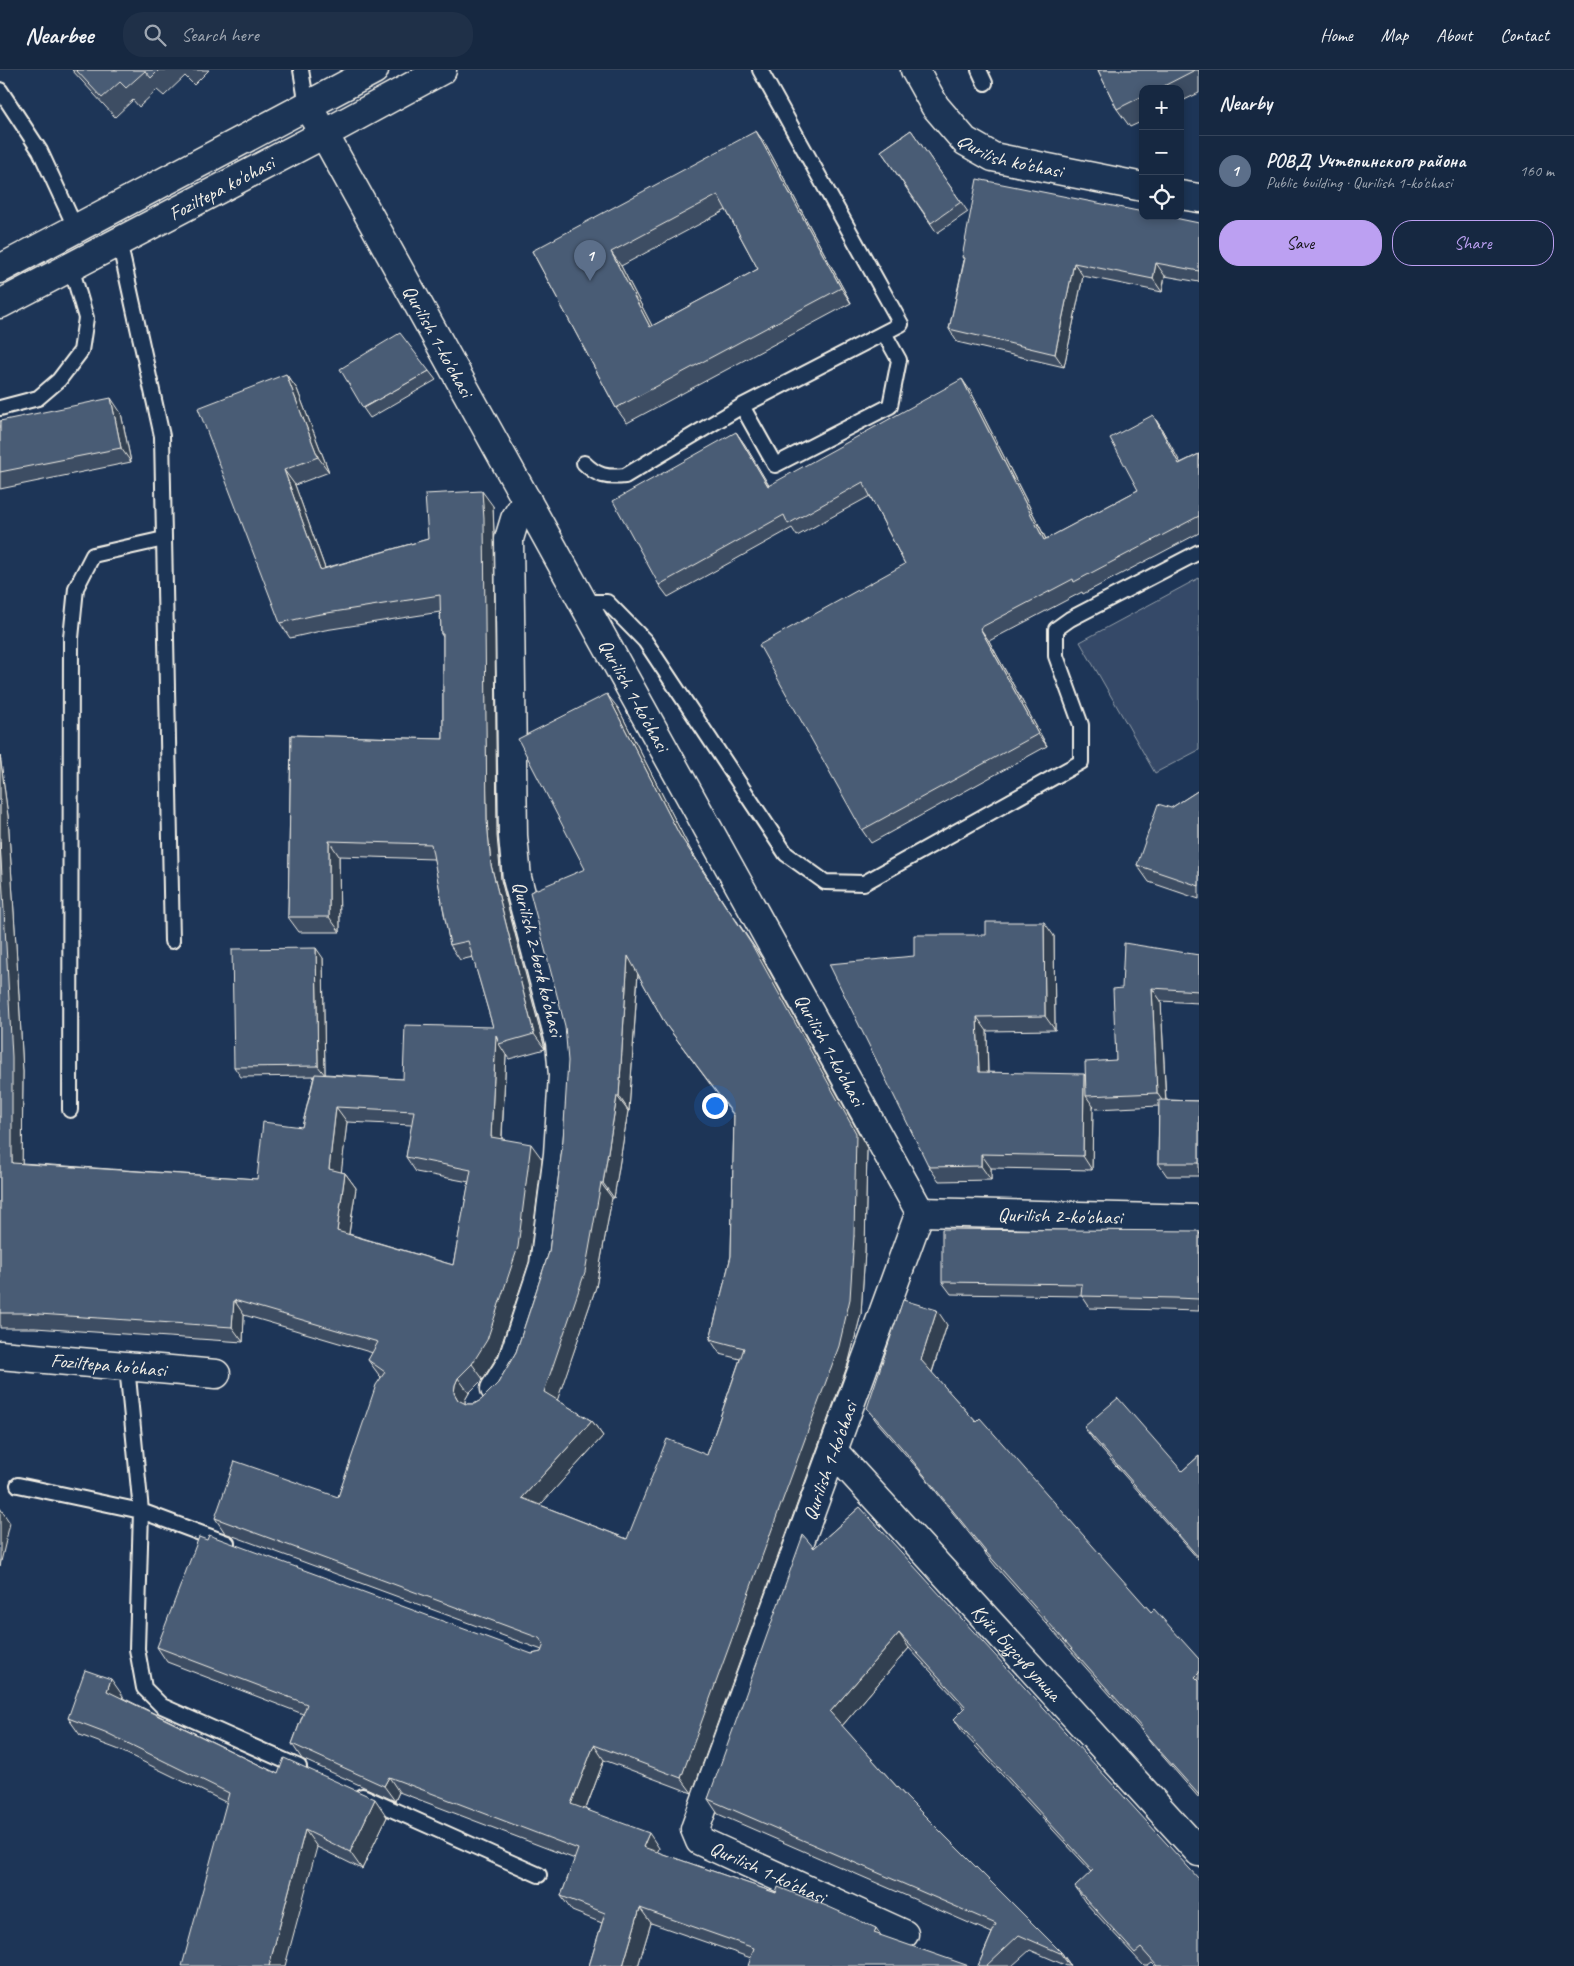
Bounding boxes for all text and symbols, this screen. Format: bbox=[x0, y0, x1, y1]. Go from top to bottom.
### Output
search box bbox=[123, 12, 473, 57]
text: Nearbee bbox=[25, 20, 93, 50]
icon: search bbox=[141, 21, 169, 49]
text: Search here bbox=[181, 23, 259, 47]
text: Home bbox=[1320, 24, 1353, 46]
text: Map bbox=[1381, 24, 1408, 46]
text: About bbox=[1436, 24, 1472, 46]
text: Contact bbox=[1500, 24, 1549, 46]
map controls bbox=[1139, 85, 1184, 220]
button: + bbox=[1139, 85, 1184, 130]
text: Nearby bbox=[1219, 90, 1272, 116]
street label: Qurilish ko'chasi bbox=[952, 129, 1067, 184]
button: − bbox=[1139, 130, 1184, 175]
street label: Foziltepa ko'chasi bbox=[164, 149, 280, 226]
text: РОВД Учтепинского района bbox=[1266, 149, 1466, 173]
text: 1 bbox=[1231, 161, 1239, 181]
text: 160 m bbox=[1520, 161, 1554, 181]
text: Public building · Qurilish 1-ko'chasi bbox=[1266, 173, 1452, 193]
button: locate bbox=[1139, 175, 1184, 220]
button: Save bbox=[1219, 220, 1382, 266]
button: Share bbox=[1392, 220, 1554, 266]
pin: 1 bbox=[574, 240, 606, 281]
street label: Qurilish 1-ko'chasi bbox=[397, 280, 480, 403]
street label: Qurilish 1-ko'chasi bbox=[593, 635, 676, 758]
street label: Qurilish 2-berk ko'chasi bbox=[507, 879, 570, 1041]
street label: Qurilish 1-ko'chasi bbox=[789, 989, 872, 1112]
your location bbox=[702, 1093, 728, 1119]
street label: Qurilish 2-ko'chasi bbox=[997, 1201, 1125, 1230]
street label: Foziltepa ko'chasi bbox=[50, 1347, 170, 1382]
street label: Qurilish 1-ko'chasi bbox=[797, 1396, 864, 1524]
street label: Куйи Бузсув улица bbox=[966, 1599, 1068, 1707]
street label: Qurilish 1-ko'chasi bbox=[706, 1835, 832, 1910]

